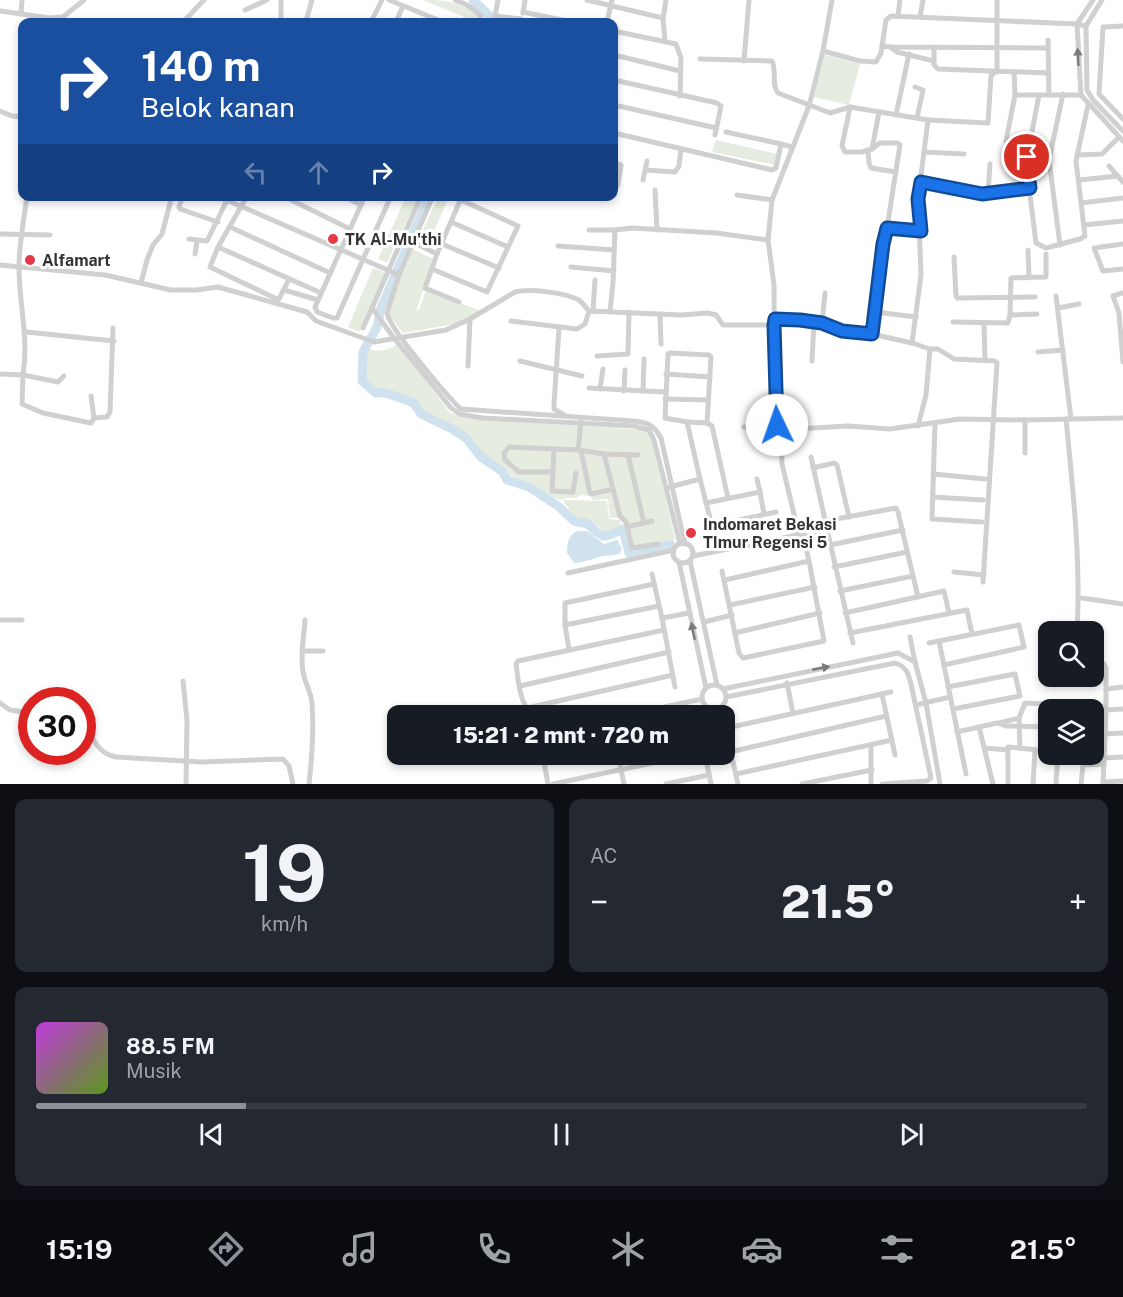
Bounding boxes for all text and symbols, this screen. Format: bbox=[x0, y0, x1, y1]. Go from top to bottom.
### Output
text: 140 m bbox=[141, 41, 261, 90]
icon: right bbox=[42, 42, 120, 120]
one-way arrow bbox=[1074, 48, 1083, 67]
text: Belok kanan bbox=[141, 91, 295, 123]
pin bbox=[1001, 131, 1052, 182]
icon: arrive bbox=[1010, 140, 1043, 173]
icon: left bbox=[239, 156, 272, 189]
icon: ahead bbox=[302, 156, 335, 189]
icon: right bbox=[365, 156, 398, 189]
place label: TK Al-Mu'thi bbox=[345, 230, 441, 249]
marker: TK Al-Mu'thi bbox=[326, 232, 340, 246]
place label: Alfamart bbox=[42, 251, 111, 270]
marker: Alfamart bbox=[23, 253, 37, 267]
position arrow bbox=[745, 393, 809, 457]
place label: Indomaret Bekasi TImur Regensi 5 bbox=[703, 515, 836, 552]
marker: Indomaret Bekasi TImur Regensi 5 bbox=[684, 526, 698, 540]
one-way arrow bbox=[688, 621, 698, 640]
map controls bbox=[1038, 621, 1104, 765]
button: search bbox=[1038, 621, 1104, 687]
one-way arrow bbox=[812, 663, 830, 673]
speed limit sign: 30 bbox=[18, 687, 96, 765]
button: layers bbox=[1038, 699, 1104, 765]
text: 15:21 · 2 mnt · 720 m bbox=[453, 722, 669, 748]
text: 19 bbox=[242, 827, 327, 919]
text: AC bbox=[590, 844, 617, 868]
text: 21.5° bbox=[781, 875, 896, 928]
text: − bbox=[590, 883, 608, 921]
text: + bbox=[1069, 883, 1087, 921]
text: km/h bbox=[261, 912, 308, 936]
text: 88.5 FM bbox=[126, 1033, 215, 1059]
text: Musik bbox=[126, 1059, 182, 1083]
icon: previous bbox=[195, 1118, 228, 1151]
icon: pause bbox=[545, 1118, 578, 1151]
icon: next bbox=[895, 1118, 928, 1151]
icon: directions bbox=[205, 1228, 247, 1270]
icon: music bbox=[339, 1228, 381, 1270]
icon: phone bbox=[473, 1228, 515, 1270]
icon: climate bbox=[607, 1228, 649, 1270]
icon: car bbox=[741, 1228, 783, 1270]
icon: filters bbox=[876, 1228, 918, 1270]
text: 15:19 bbox=[46, 1233, 113, 1265]
text: 21.5° bbox=[1010, 1233, 1077, 1265]

